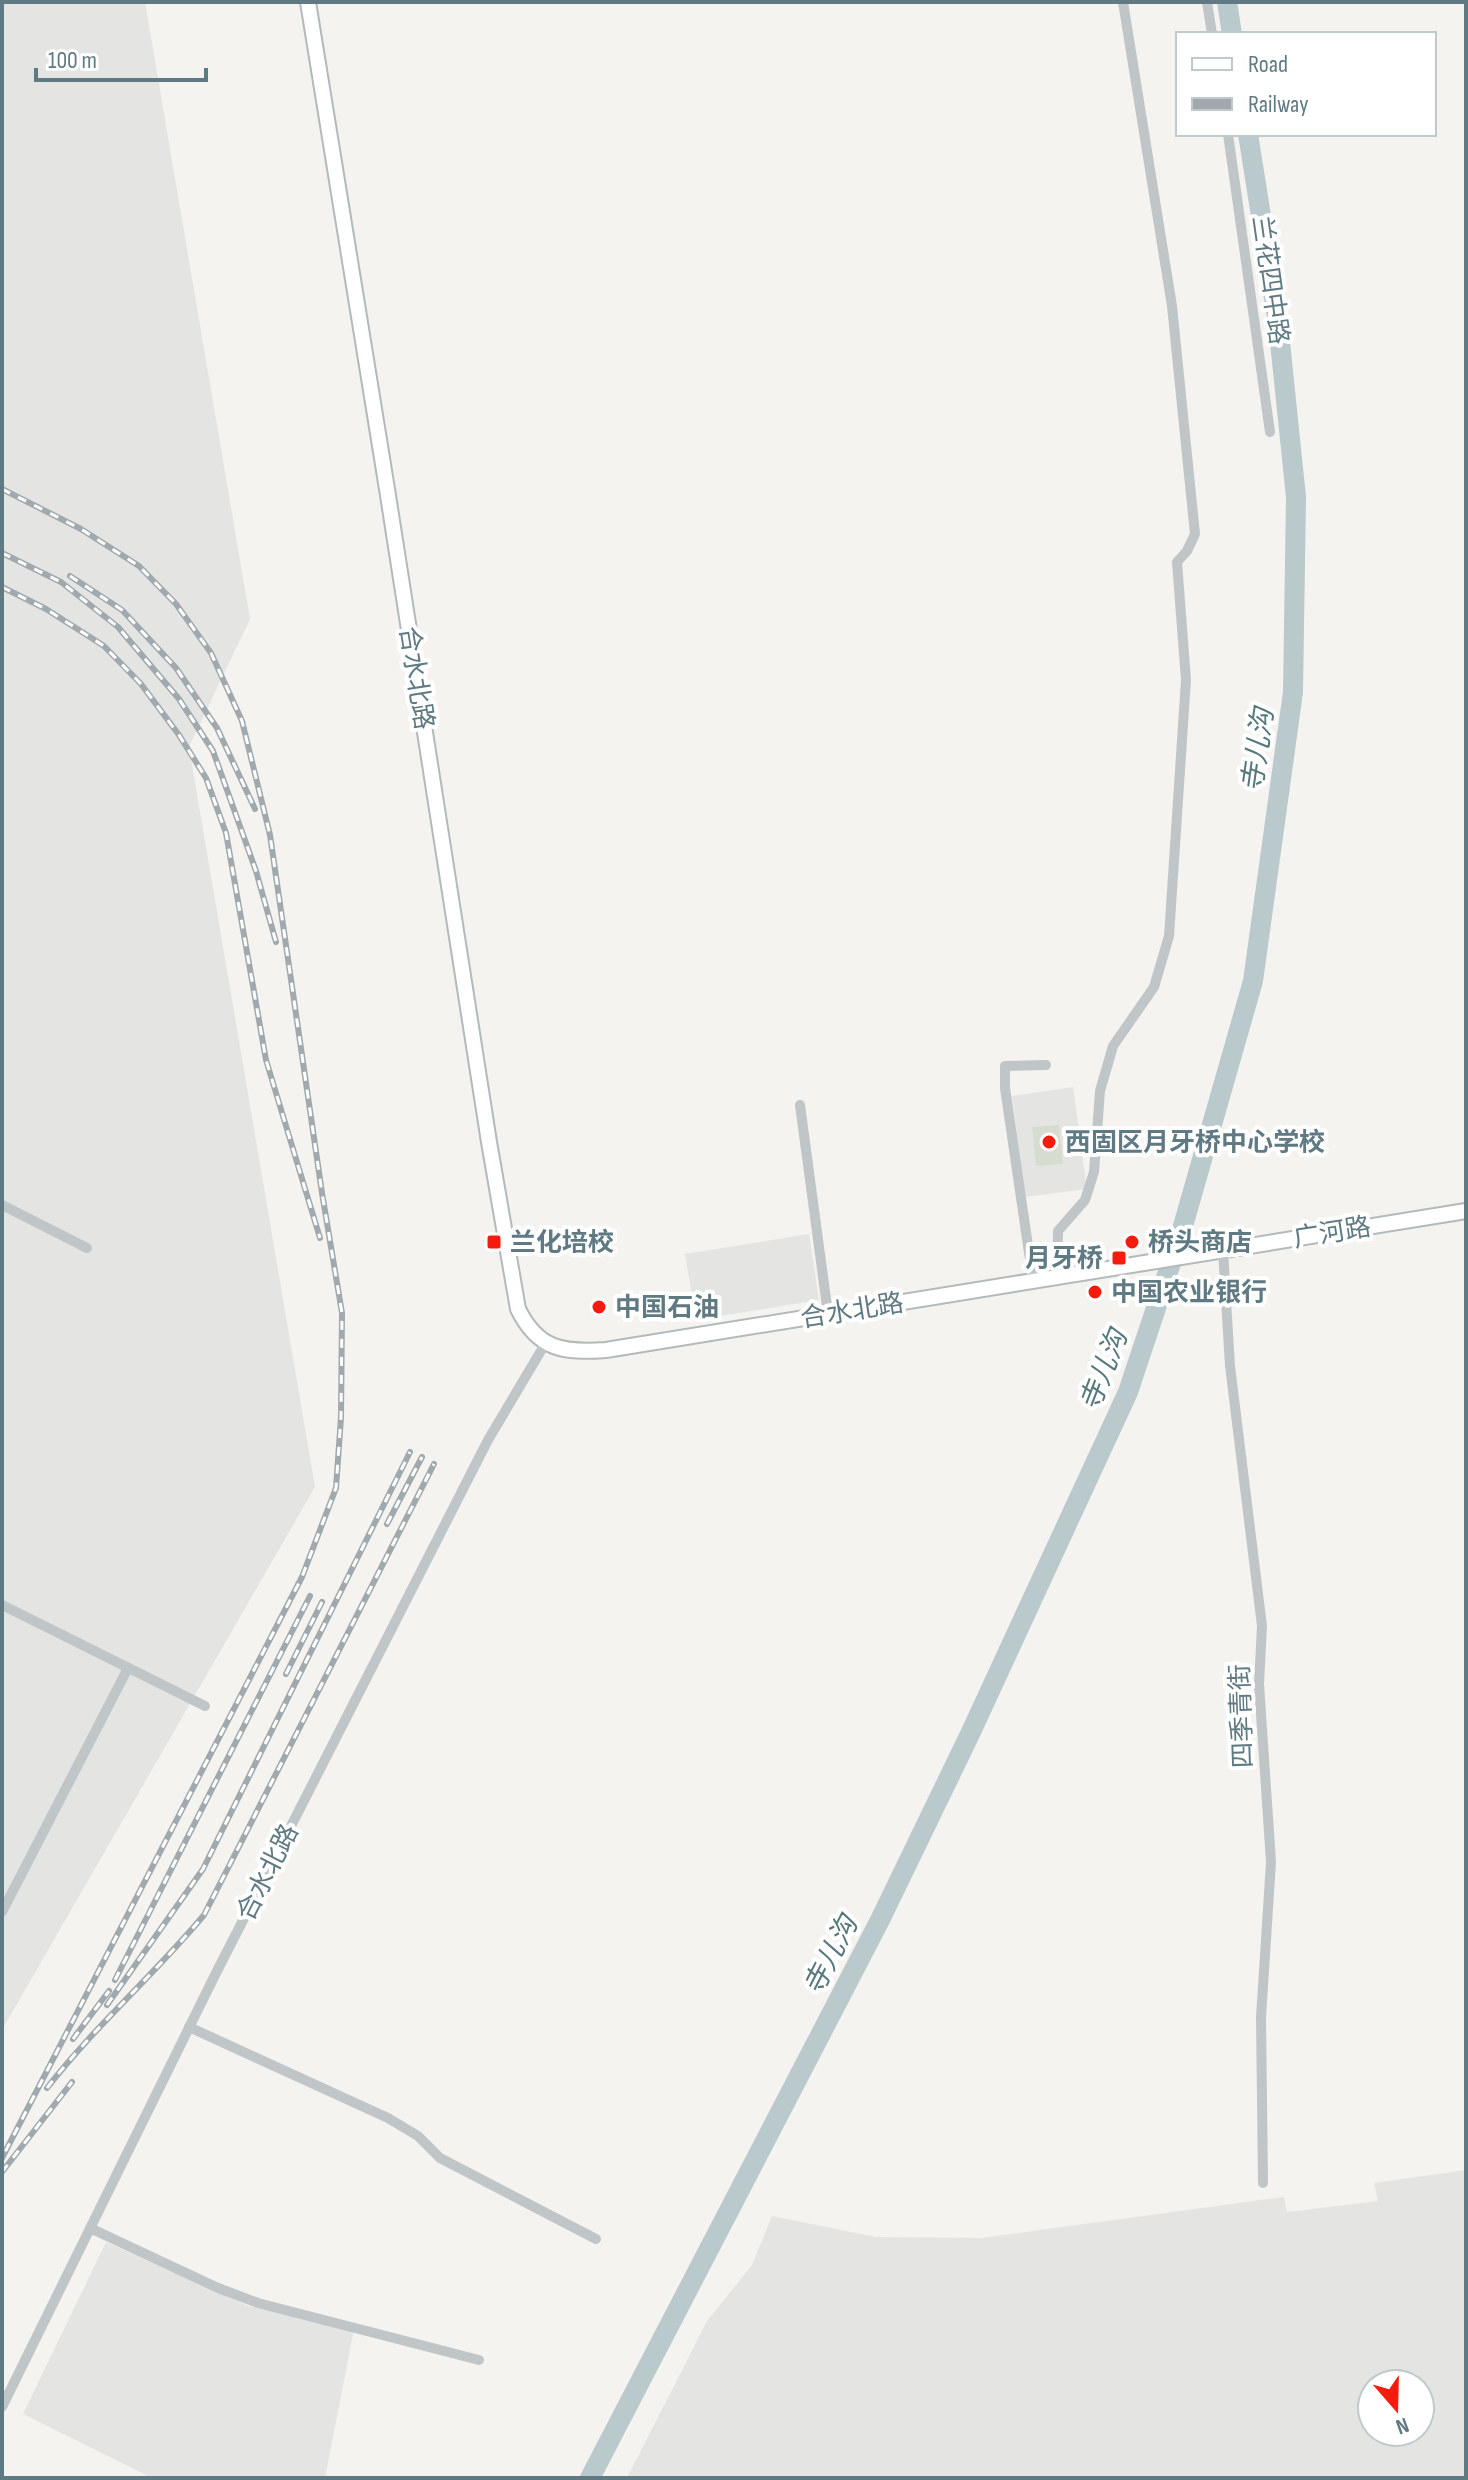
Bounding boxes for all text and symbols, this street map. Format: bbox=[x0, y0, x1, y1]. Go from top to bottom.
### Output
scale bar bbox=[36, 32, 206, 82]
legend bbox=[1176, 32, 1436, 136]
text: 100 m bbox=[48, 46, 97, 75]
text: Road bbox=[1248, 50, 1288, 79]
text: Railway bbox=[1248, 90, 1308, 119]
street label: 兰花四中路 bbox=[1245, 214, 1294, 347]
street label: 合水北路 bbox=[392, 624, 439, 732]
water label: 寺儿沟 bbox=[1236, 703, 1281, 794]
place label: 西固区月牙桥中心学校 bbox=[1065, 1128, 1325, 1159]
marker: 西固区月牙桥中心学校 bbox=[1040, 1133, 1058, 1151]
street label: 广河路 bbox=[1291, 1212, 1373, 1255]
place label: 兰化培校 bbox=[510, 1228, 614, 1259]
place label: 桥头商店 bbox=[1148, 1228, 1252, 1259]
marker: 兰化培校 bbox=[485, 1233, 503, 1251]
marker: 桥头商店 bbox=[1123, 1233, 1141, 1251]
place label: 月牙桥 bbox=[1025, 1244, 1103, 1275]
marker: 月牙桥 bbox=[1110, 1249, 1128, 1267]
place label: 中国农业银行 bbox=[1111, 1278, 1267, 1309]
marker: 中国农业银行 bbox=[1086, 1283, 1104, 1301]
street label: 合水北路 bbox=[798, 1288, 906, 1335]
place label: 中国石油 bbox=[615, 1293, 719, 1324]
marker: 中国石油 bbox=[590, 1298, 608, 1316]
water label: 寺儿沟 bbox=[1074, 1323, 1136, 1416]
street label: 四季青街 bbox=[1225, 1663, 1260, 1768]
street label: 合水北路 bbox=[231, 1819, 306, 1926]
water label: 寺儿沟 bbox=[798, 1908, 866, 2001]
north arrow bbox=[1356, 2368, 1436, 2448]
text: N bbox=[1392, 2411, 1412, 2440]

